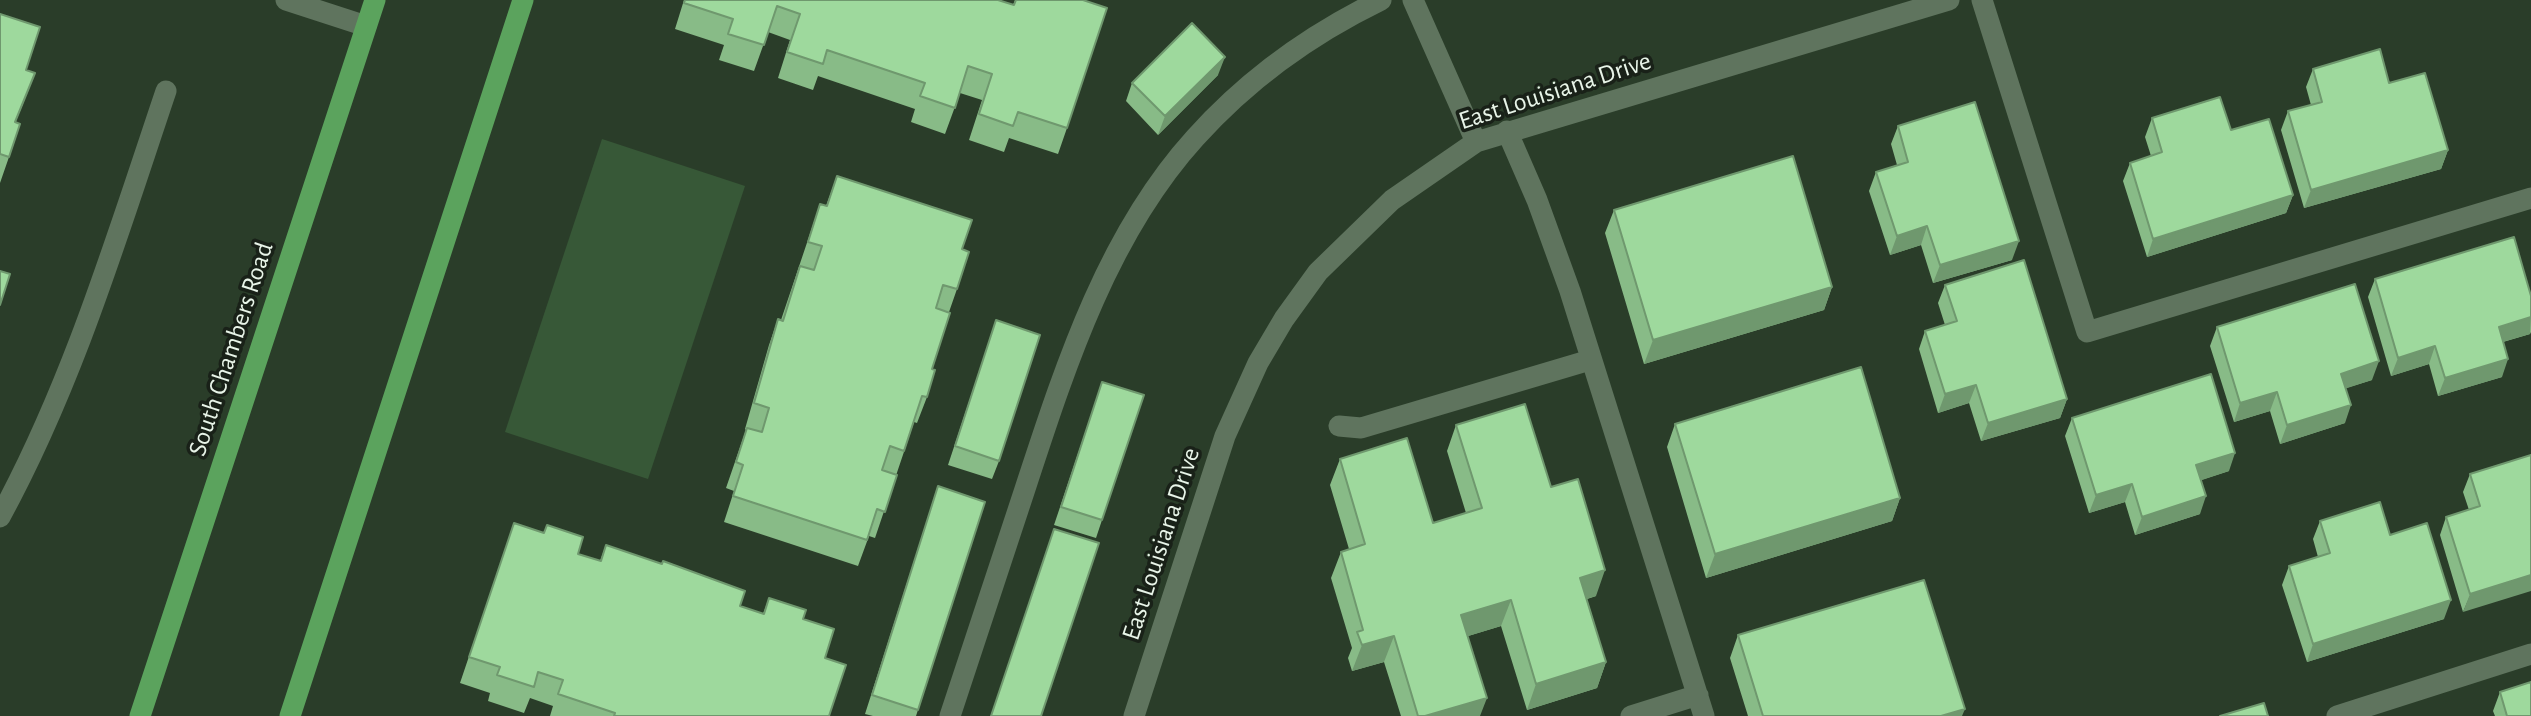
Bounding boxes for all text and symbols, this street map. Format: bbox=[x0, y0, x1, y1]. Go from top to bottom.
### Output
street label: East Louisiana Drive bbox=[1455, 45, 1655, 137]
street label: South Chambers Road bbox=[182, 238, 280, 460]
street label: East Louisiana Drive bbox=[1115, 444, 1207, 644]

